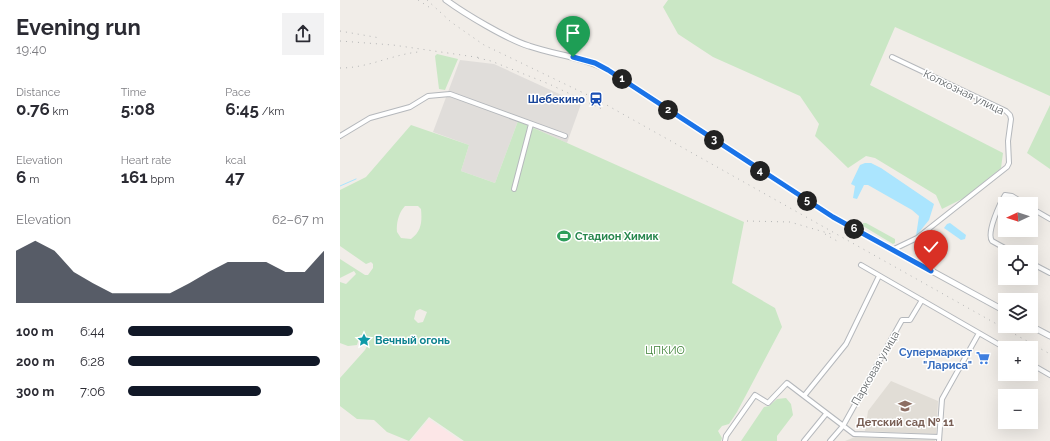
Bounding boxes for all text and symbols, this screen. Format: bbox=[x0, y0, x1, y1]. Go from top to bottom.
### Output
button: share bbox=[282, 13, 324, 55]
text: Evening run bbox=[16, 14, 141, 40]
pin bbox=[556, 16, 590, 57]
icon: arrive bbox=[562, 22, 584, 44]
text: 19:40 bbox=[16, 42, 47, 57]
street label: Колхозная улица bbox=[921, 67, 1006, 118]
pin: 1 bbox=[612, 69, 632, 89]
text: 1 bbox=[619, 72, 625, 85]
text: Distance bbox=[16, 86, 60, 99]
text: Time bbox=[121, 86, 146, 99]
text: Pace bbox=[225, 86, 251, 99]
station icon: Шебекино bbox=[588, 91, 604, 107]
place label: Шебекино bbox=[528, 93, 585, 106]
text: 0.76 bbox=[16, 99, 50, 119]
text: 5:08 bbox=[121, 99, 155, 119]
text: 6:45 bbox=[225, 99, 259, 119]
pin: 2 bbox=[658, 100, 678, 120]
text: 2 bbox=[665, 103, 671, 116]
text: km bbox=[50, 105, 69, 118]
text: /km bbox=[259, 105, 284, 118]
pin: 3 bbox=[704, 130, 724, 150]
text: 3 bbox=[711, 133, 717, 146]
text: Elevation bbox=[16, 154, 63, 167]
text: Heart rate bbox=[121, 154, 171, 167]
text: kcal bbox=[225, 154, 246, 167]
pin: 4 bbox=[750, 161, 770, 181]
text: 4 bbox=[757, 164, 763, 177]
text: 6 bbox=[16, 167, 26, 187]
text: 161 bbox=[121, 167, 148, 187]
text: 47 bbox=[225, 167, 245, 187]
text: m bbox=[26, 173, 39, 186]
text: bpm bbox=[148, 173, 174, 186]
pin: 5 bbox=[797, 191, 817, 211]
text: 5 bbox=[804, 194, 810, 207]
north arrow bbox=[998, 197, 1038, 237]
map controls bbox=[998, 197, 1038, 429]
text: Elevation bbox=[16, 212, 71, 227]
text: 62–67 m bbox=[272, 212, 324, 227]
pin: 6 bbox=[844, 219, 864, 239]
text: 6 bbox=[851, 222, 857, 235]
sports icon: Стадион Химик bbox=[556, 228, 572, 244]
place label: Стадион Химик bbox=[575, 230, 660, 243]
pin bbox=[914, 230, 948, 271]
icon: check bbox=[920, 236, 942, 258]
button: locate bbox=[998, 245, 1038, 285]
button: layers bbox=[998, 293, 1038, 333]
text: 100 m bbox=[16, 324, 54, 339]
text: 6:44 bbox=[80, 324, 104, 339]
street label: Парковая улица bbox=[849, 329, 902, 408]
place icon: Вечный огонь bbox=[356, 332, 372, 348]
place label: Вечный огонь bbox=[375, 334, 450, 347]
button: + bbox=[998, 341, 1038, 381]
park label: ЦПКИО bbox=[645, 344, 685, 357]
place label: Супермаркет "Лариса" bbox=[899, 346, 973, 372]
supermarket icon: Супермаркет "Лариса" bbox=[975, 350, 991, 366]
text: 200 m bbox=[16, 354, 55, 369]
text: 6:28 bbox=[80, 354, 105, 369]
text: 300 m bbox=[16, 384, 54, 399]
text: 7:06 bbox=[80, 384, 105, 399]
button: − bbox=[998, 389, 1038, 429]
school or university icon: Детский сад № 11 bbox=[897, 398, 913, 414]
place label: Детский сад № 11 bbox=[856, 416, 954, 429]

